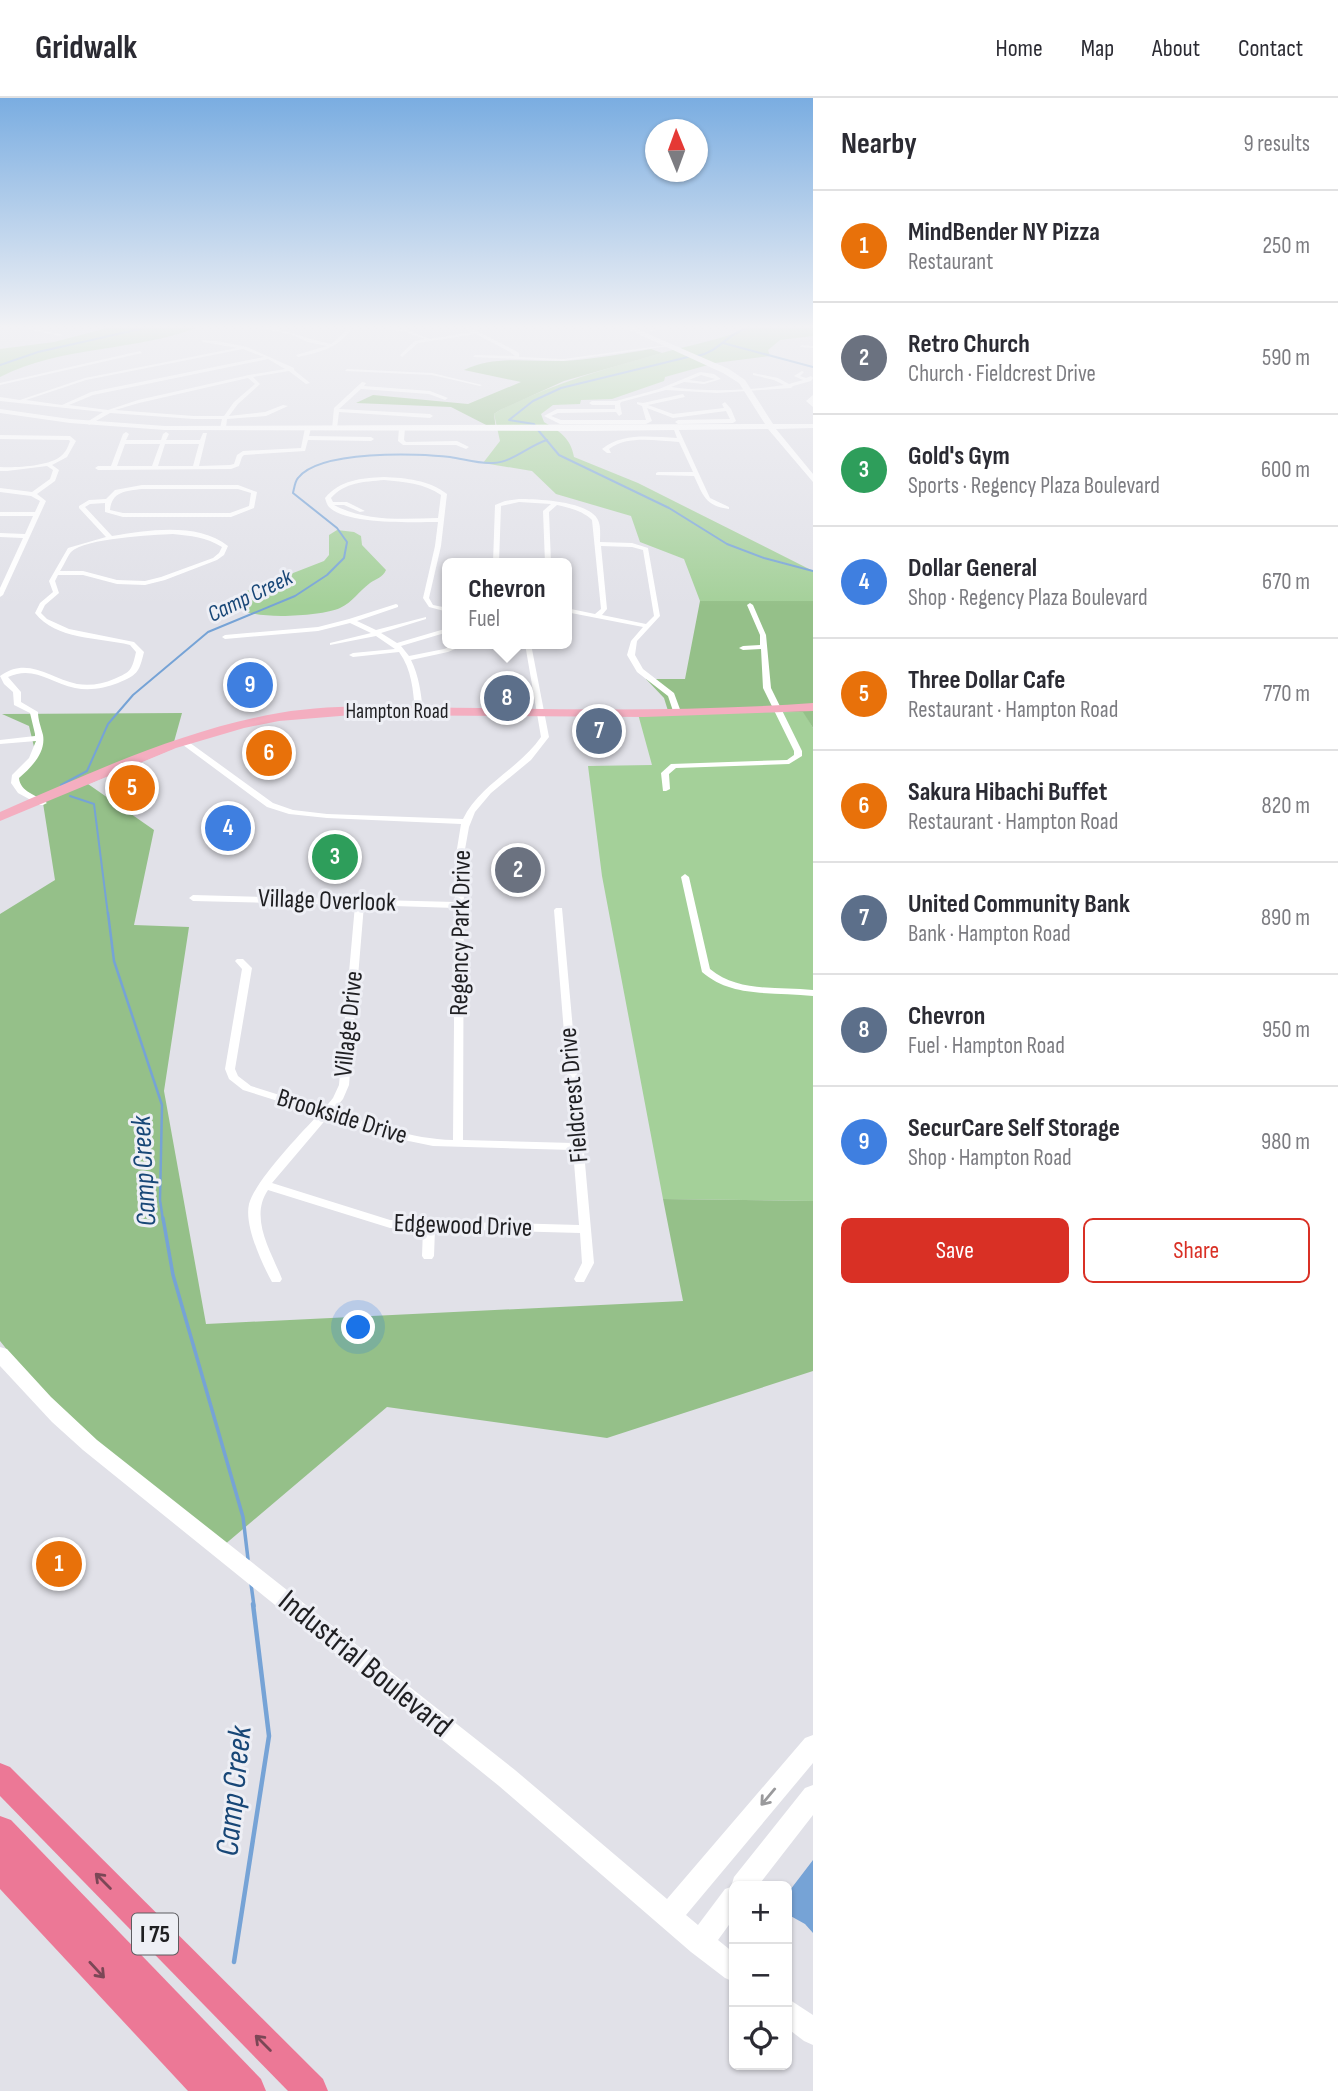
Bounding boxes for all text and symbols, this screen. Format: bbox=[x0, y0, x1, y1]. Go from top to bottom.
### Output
text: Gridwalk bbox=[35, 28, 137, 68]
text: Home bbox=[995, 34, 1043, 63]
text: Map bbox=[1081, 34, 1114, 63]
text: About bbox=[1152, 34, 1200, 63]
text: Contact bbox=[1238, 34, 1303, 63]
north arrow bbox=[645, 119, 708, 182]
text: Nearby bbox=[841, 126, 917, 162]
text: 9 results bbox=[1243, 130, 1310, 158]
text: MindBender NY Pizza bbox=[908, 217, 1100, 248]
text: 1 bbox=[859, 232, 869, 260]
text: 250 m bbox=[1263, 232, 1310, 260]
text: Restaurant bbox=[908, 248, 993, 276]
text: Retro Church bbox=[908, 329, 1030, 360]
text: 2 bbox=[859, 344, 869, 372]
text: 590 m bbox=[1262, 344, 1310, 372]
text: Church · Fieldcrest Drive bbox=[908, 360, 1096, 388]
text: Gold's Gym bbox=[908, 441, 1010, 472]
text: 3 bbox=[859, 456, 869, 484]
text: 600 m bbox=[1261, 456, 1310, 484]
text: Sports · Regency Plaza Boulevard bbox=[908, 472, 1160, 500]
text: Dollar General bbox=[908, 553, 1037, 584]
popup bbox=[442, 558, 572, 649]
water label: Camp Creek bbox=[203, 563, 298, 629]
text: 4 bbox=[859, 568, 869, 596]
text: 670 m bbox=[1262, 568, 1310, 596]
text: Chevron bbox=[468, 574, 546, 605]
text: Shop · Regency Plaza Boulevard bbox=[908, 584, 1148, 612]
text: Fuel bbox=[468, 605, 500, 633]
pin: 9 bbox=[227, 659, 273, 711]
text: Three Dollar Cafe bbox=[908, 665, 1065, 696]
pin: 8 bbox=[484, 672, 530, 724]
text: 5 bbox=[859, 680, 869, 708]
text: 770 m bbox=[1263, 680, 1310, 708]
text: Restaurant · Hampton Road bbox=[908, 696, 1118, 724]
street label: Hampton Road bbox=[345, 699, 449, 724]
pin: 7 bbox=[576, 705, 622, 757]
pin: 6 bbox=[246, 727, 292, 779]
pin: 5 bbox=[109, 762, 155, 814]
text: Sakura Hibachi Buffet bbox=[908, 777, 1107, 808]
text: 6 bbox=[859, 792, 869, 820]
text: 820 m bbox=[1261, 792, 1310, 820]
pin: 4 bbox=[205, 802, 251, 854]
text: Restaurant · Hampton Road bbox=[908, 808, 1118, 836]
pin: 3 bbox=[312, 831, 358, 883]
pin: 2 bbox=[495, 844, 541, 896]
street label: Regency Park Drive bbox=[444, 850, 478, 1016]
street label: Village Overlook bbox=[257, 883, 397, 919]
text: United Community Bank bbox=[908, 889, 1130, 920]
text: 7 bbox=[859, 904, 869, 932]
text: 890 m bbox=[1261, 904, 1310, 932]
text: Bank · Hampton Road bbox=[908, 920, 1071, 948]
street label: Village Drive bbox=[328, 969, 370, 1079]
text: Chevron bbox=[908, 1001, 985, 1032]
text: 8 bbox=[859, 1016, 869, 1044]
text: 950 m bbox=[1262, 1016, 1310, 1044]
street label: Fieldcrest Drive bbox=[553, 1026, 595, 1164]
text: Fuel · Hampton Road bbox=[908, 1032, 1065, 1060]
street label: Brookside Drive bbox=[273, 1082, 411, 1152]
water label: Camp Creek bbox=[125, 1113, 163, 1227]
text: SecurCare Self Storage bbox=[908, 1113, 1120, 1144]
text: 9 bbox=[859, 1128, 869, 1156]
text: 980 m bbox=[1261, 1128, 1310, 1156]
text: Shop · Hampton Road bbox=[908, 1144, 1072, 1172]
street label: Edgewood Drive bbox=[393, 1208, 533, 1244]
button: Save bbox=[841, 1218, 1069, 1283]
button: Share bbox=[1083, 1218, 1310, 1283]
your location bbox=[341, 1310, 375, 1344]
pin: 1 bbox=[36, 1538, 82, 1590]
street label: Industrial Boulevard bbox=[270, 1582, 460, 1746]
water label: Camp Creek bbox=[207, 1722, 261, 1858]
one-way arrow bbox=[760, 1787, 775, 1805]
one-way arrow bbox=[95, 1872, 112, 1889]
map controls bbox=[729, 1881, 792, 2070]
button: + bbox=[729, 1881, 792, 1944]
road number: I 75 bbox=[132, 1913, 178, 1954]
button: − bbox=[729, 1944, 792, 2007]
one-way arrow bbox=[89, 1961, 105, 1979]
button: locate bbox=[729, 2007, 792, 2070]
one-way arrow bbox=[255, 2034, 272, 2051]

